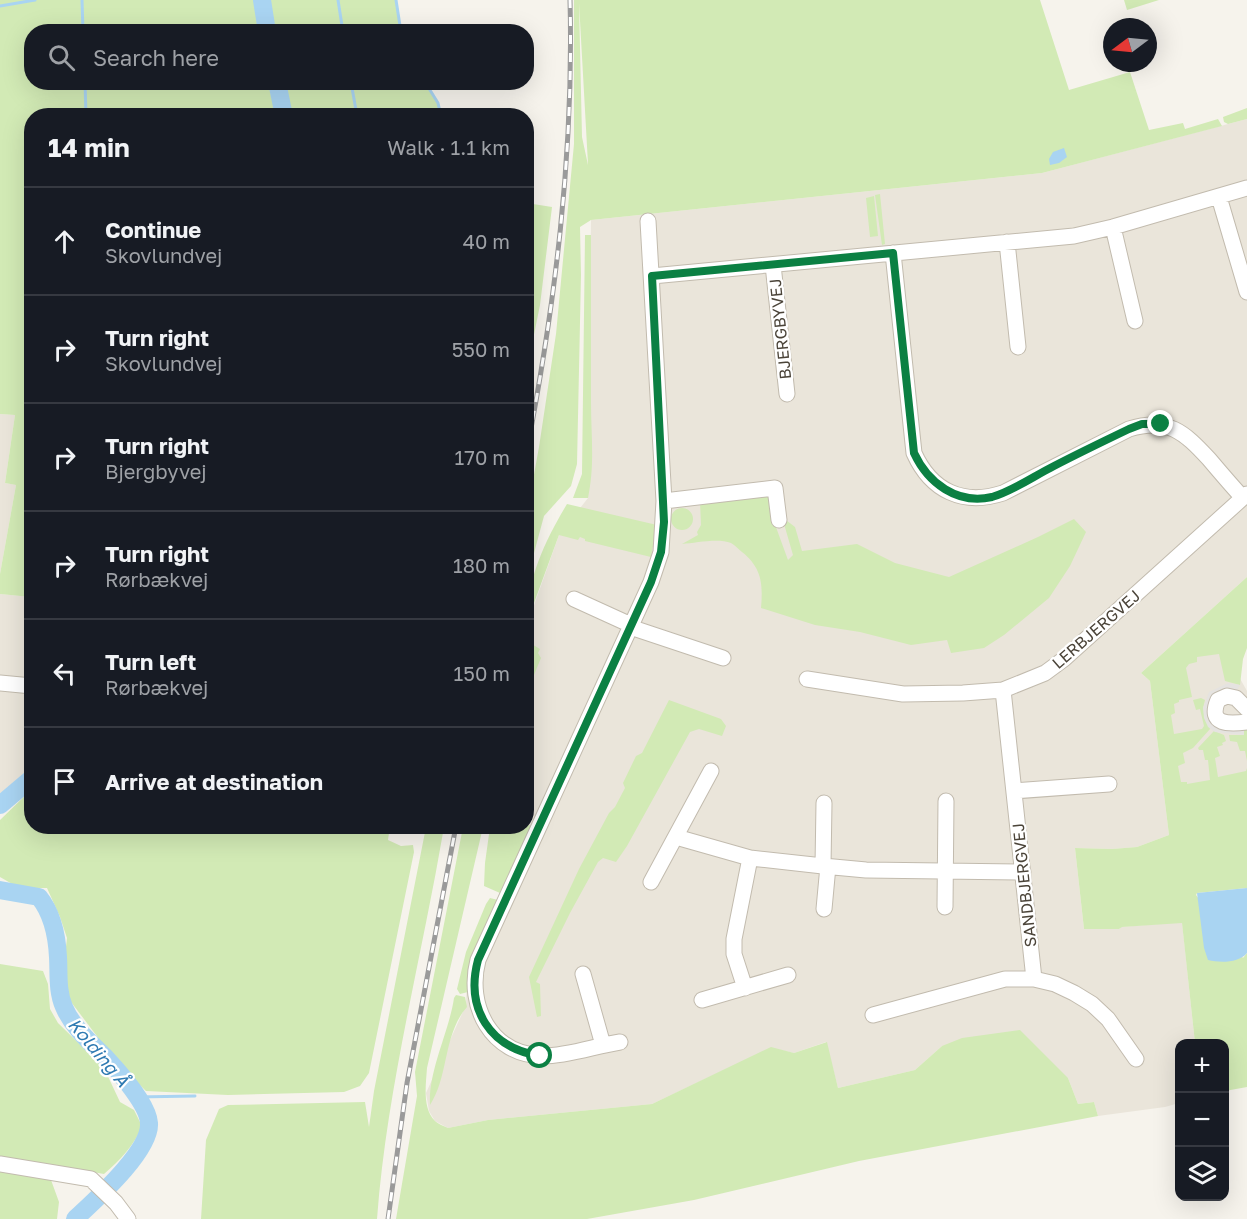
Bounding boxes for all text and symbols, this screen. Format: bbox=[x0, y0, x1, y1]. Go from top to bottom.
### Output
north arrow bbox=[1103, 18, 1157, 72]
search box bbox=[24, 24, 534, 90]
icon: search bbox=[45, 41, 78, 74]
text: Search here bbox=[93, 44, 219, 71]
text: 14 min bbox=[48, 132, 130, 163]
text: Walk · 1.1 km bbox=[387, 135, 510, 159]
text: Continue bbox=[105, 216, 201, 243]
icon: ahead bbox=[48, 225, 81, 258]
text: 40 m bbox=[463, 229, 510, 253]
text: Skovlundvej bbox=[105, 243, 222, 267]
street label: BJERGBYVEJ bbox=[765, 277, 795, 381]
text: Turn right bbox=[105, 324, 209, 351]
icon: right bbox=[48, 333, 81, 366]
text: 550 m bbox=[452, 337, 510, 361]
text: Skovlundvej bbox=[105, 351, 222, 375]
route end bbox=[1147, 410, 1173, 436]
text: Turn right bbox=[105, 432, 209, 459]
icon: right bbox=[48, 441, 81, 474]
text: 170 m bbox=[455, 445, 510, 469]
text: Bjergbyvej bbox=[105, 459, 207, 483]
text: Turn right bbox=[105, 540, 209, 567]
icon: right bbox=[48, 549, 81, 582]
text: 180 m bbox=[453, 553, 510, 577]
text: Rørbækvej bbox=[105, 567, 208, 591]
street label: LERBJERGVEJ bbox=[1048, 585, 1144, 673]
text: Turn left bbox=[105, 648, 196, 675]
icon: left bbox=[48, 657, 81, 690]
text: 150 m bbox=[454, 661, 510, 685]
text: Rørbækvej bbox=[105, 675, 208, 699]
icon: arrive bbox=[48, 765, 81, 798]
text: Arrive at destination bbox=[105, 768, 323, 795]
street label: SANDBJERGVEJ bbox=[1008, 822, 1040, 948]
water label: Kolding Å bbox=[64, 1013, 135, 1092]
map controls bbox=[1175, 1039, 1229, 1201]
button: + bbox=[1175, 1039, 1229, 1093]
route start bbox=[526, 1042, 552, 1068]
button: − bbox=[1175, 1093, 1229, 1147]
button: layers bbox=[1175, 1147, 1229, 1201]

